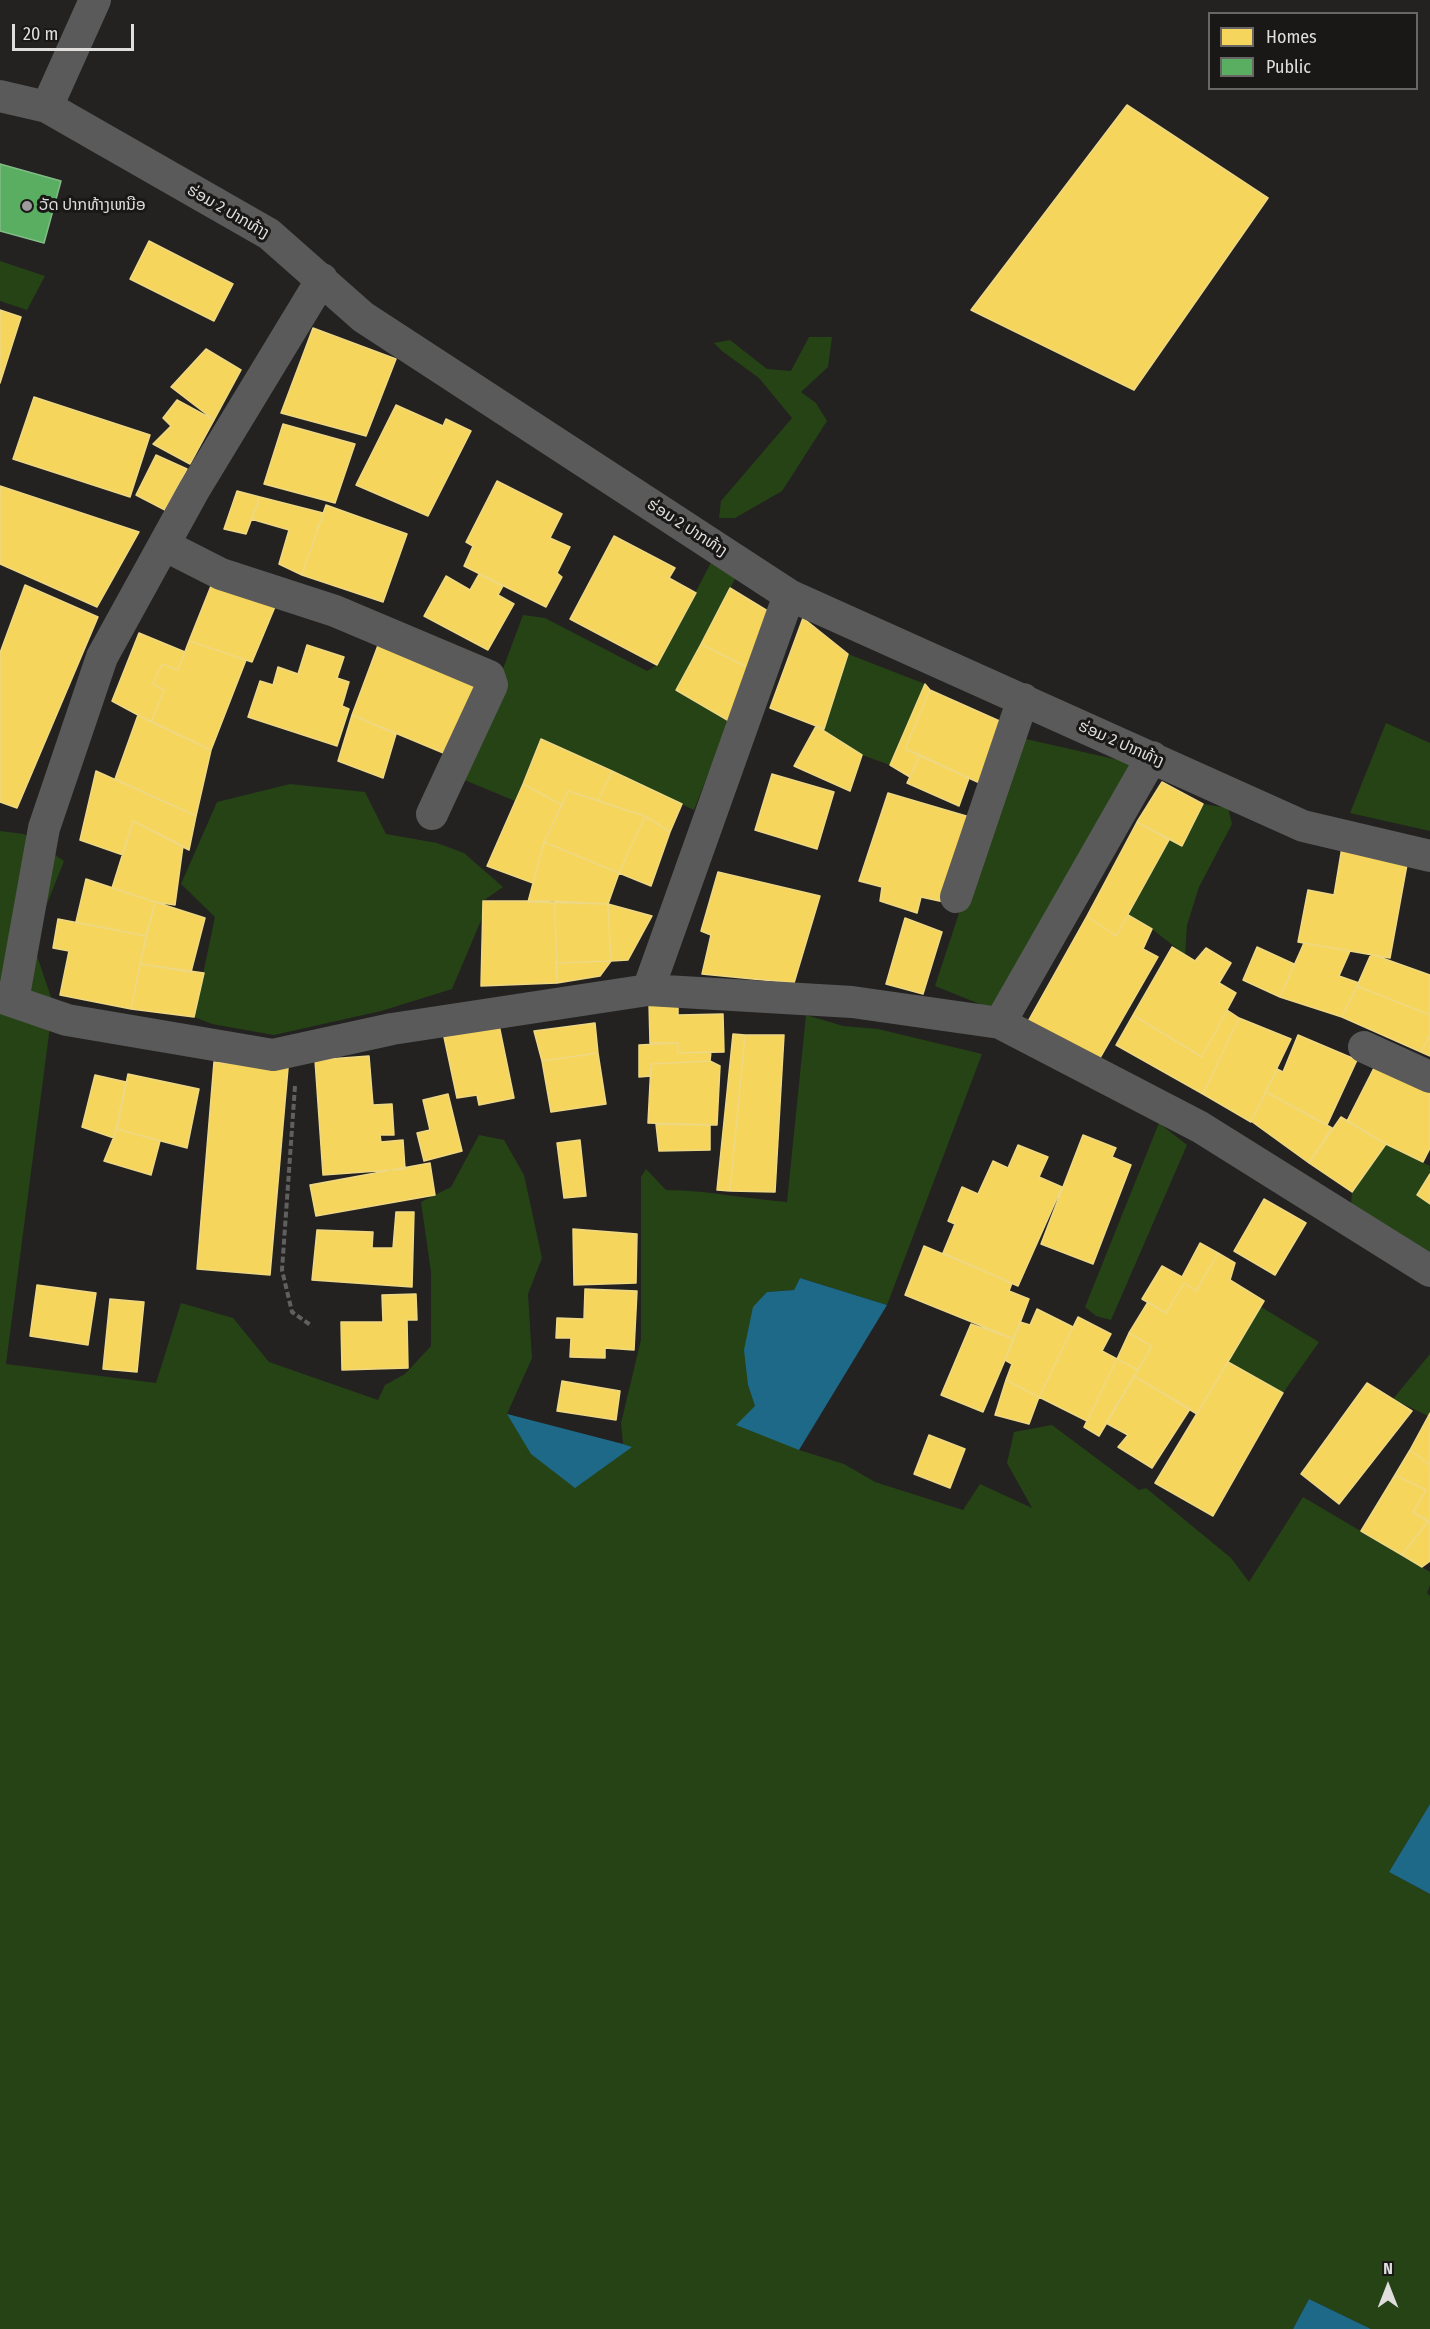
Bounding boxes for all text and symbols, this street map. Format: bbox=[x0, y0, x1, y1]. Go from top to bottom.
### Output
scale bar bbox=[15, 12, 136, 50]
legend bbox=[1208, 12, 1418, 90]
text: 20 m bbox=[23, 23, 58, 45]
text: Homes bbox=[1266, 26, 1317, 48]
text: Public bbox=[1266, 56, 1311, 78]
street label: ຮ່ອມ 2 ປາກທ້າງ bbox=[183, 181, 273, 243]
place label: ວັດ ປາກທ້າງເຫນືອ bbox=[39, 196, 146, 216]
marker: ວັດ ປາກທ້າງເຫນືອ bbox=[20, 199, 34, 213]
street label: ຮ່ອມ 2 ປາກທ້າງ bbox=[643, 495, 731, 561]
street label: ຮ່ອມ 2 ປາກທ້າງ bbox=[1075, 717, 1167, 771]
north arrow bbox=[1358, 2257, 1418, 2317]
text: N bbox=[1383, 2259, 1393, 2278]

